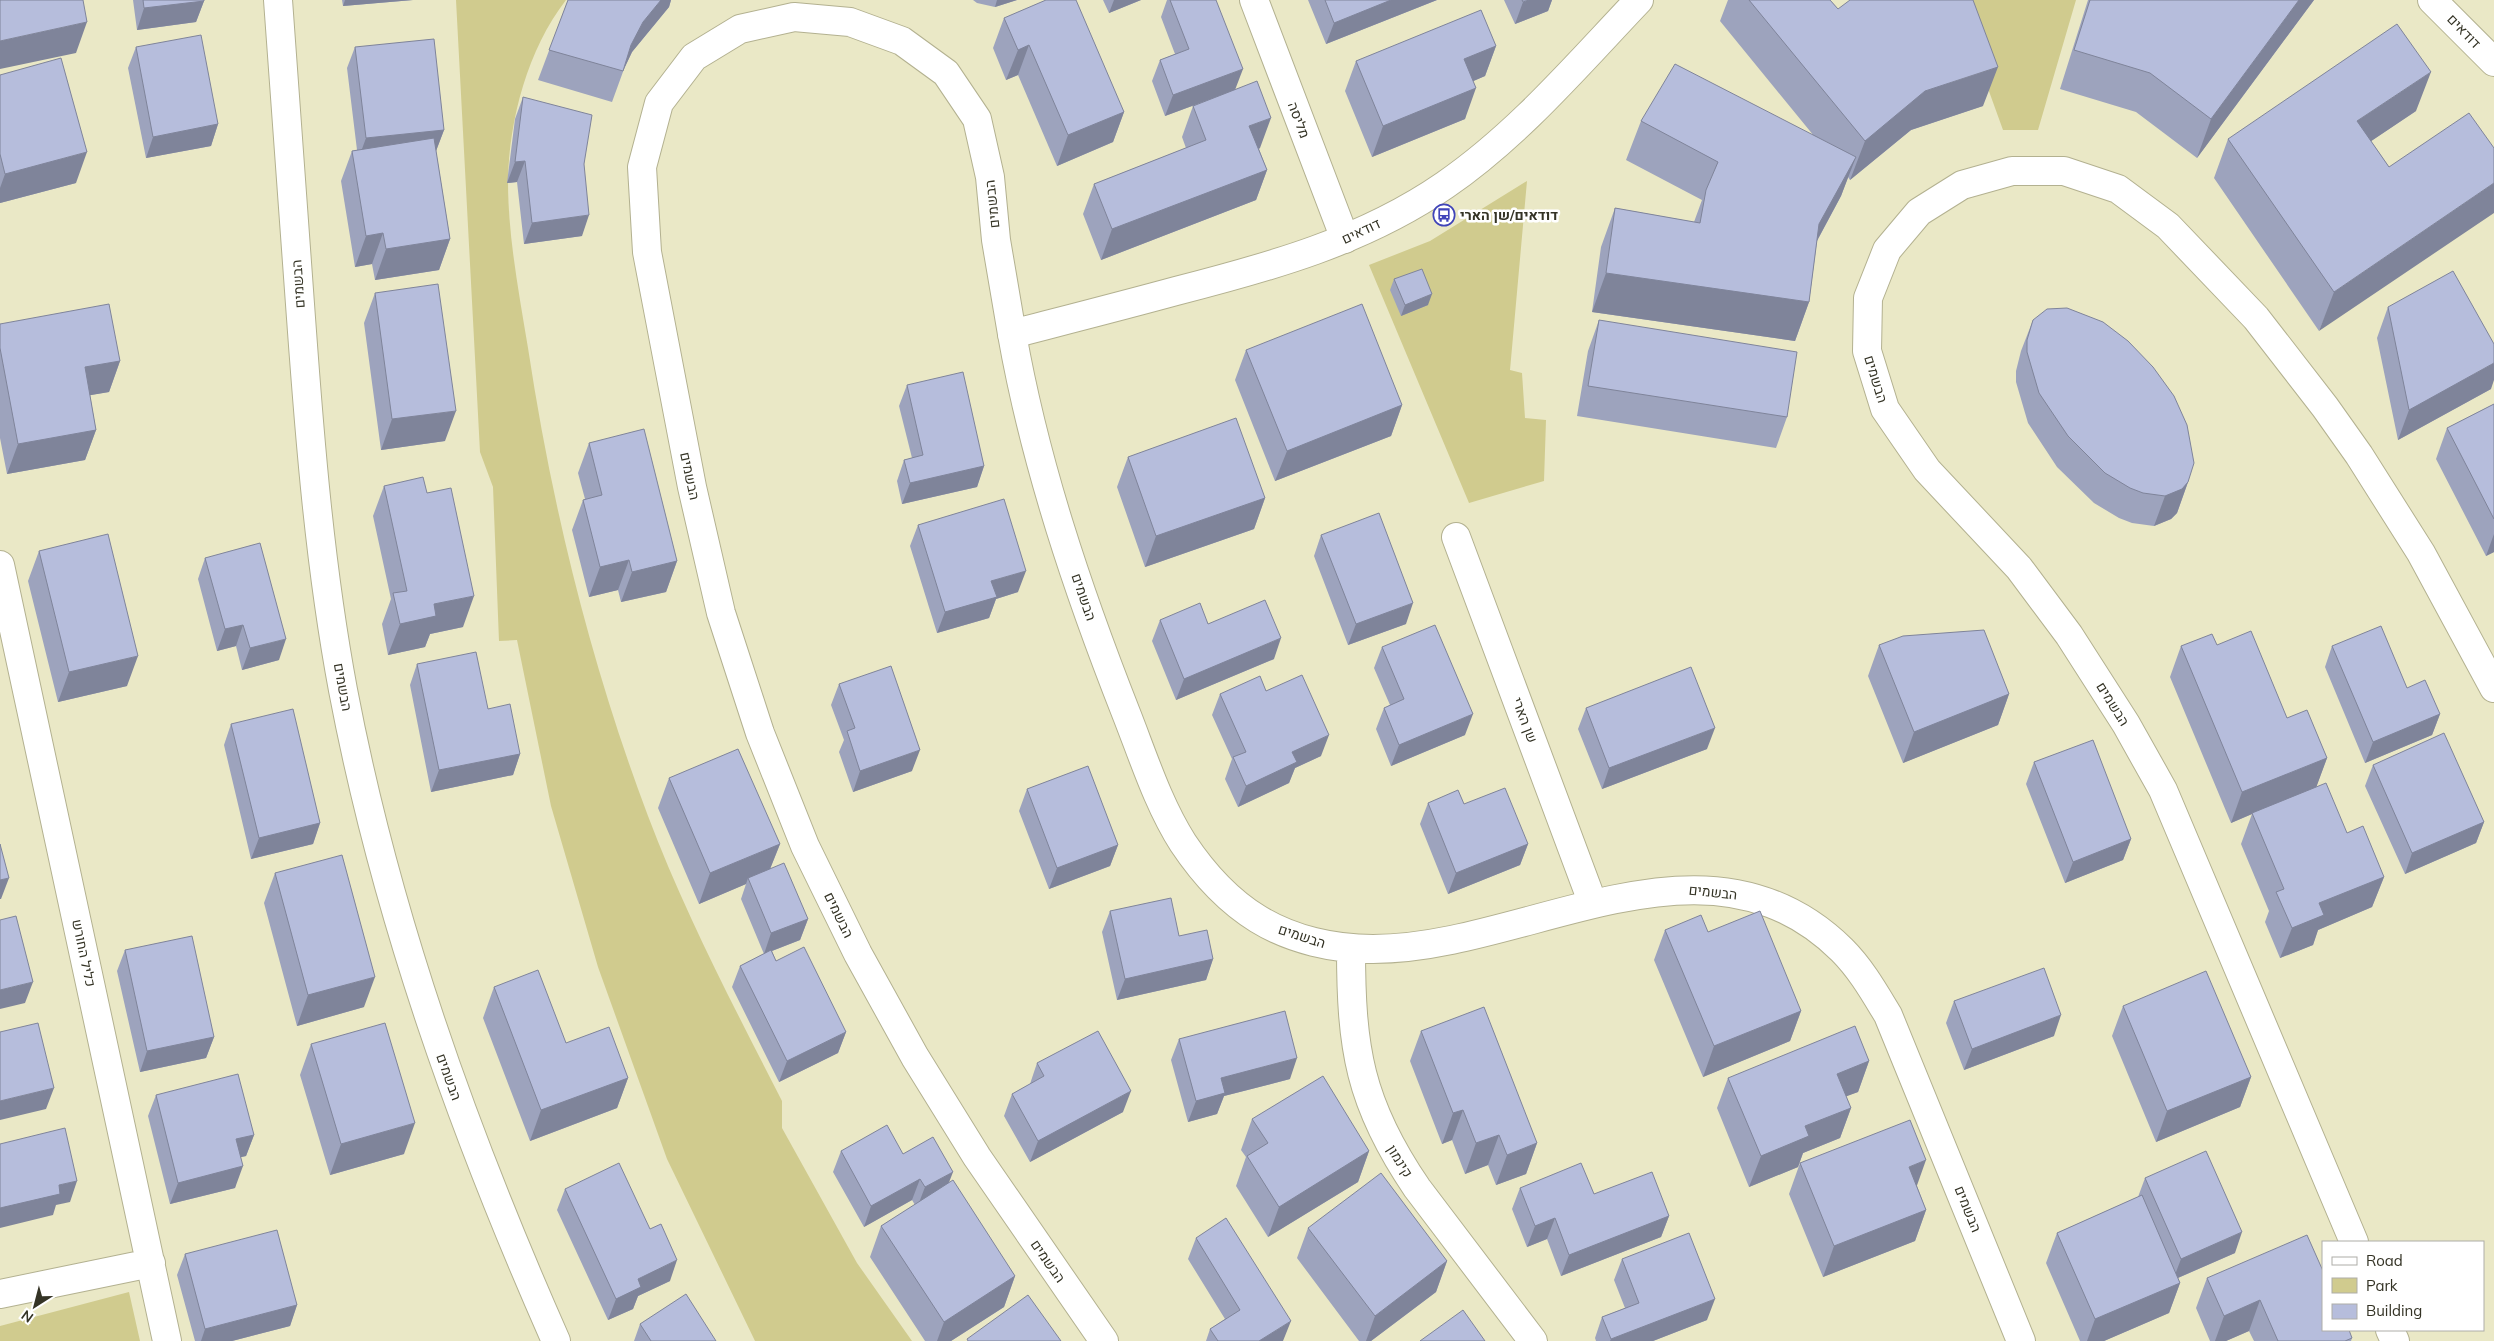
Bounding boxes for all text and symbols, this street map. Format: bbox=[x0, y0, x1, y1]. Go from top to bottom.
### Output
street label: דודאים bbox=[2443, 10, 2485, 52]
street label: מליסה bbox=[1284, 99, 1314, 141]
street label: הבשמים bbox=[981, 179, 1003, 229]
bus stop icon: דודאים/שן הארי bbox=[1432, 203, 1456, 227]
place label: דודאים/שן הארי bbox=[1460, 206, 1558, 224]
street label: דודאים bbox=[1339, 214, 1383, 248]
street label: הבשמים bbox=[287, 259, 309, 309]
street label: הבשמים bbox=[1860, 353, 1892, 405]
street label: הבשמים bbox=[676, 450, 704, 502]
street label: הבשמים bbox=[1068, 571, 1100, 623]
street label: הבשמים bbox=[330, 661, 356, 713]
street label: הבשמים bbox=[2092, 679, 2134, 729]
street label: שן הארי bbox=[1508, 695, 1542, 745]
street label: הבשמים bbox=[1688, 881, 1738, 903]
street label: הבשמים bbox=[820, 889, 858, 941]
street label: כליל החורש bbox=[68, 918, 100, 988]
street label: הבשמים bbox=[1276, 920, 1328, 952]
street label: הבשמים bbox=[432, 1051, 466, 1103]
street label: קינמון bbox=[1383, 1141, 1417, 1181]
street label: הבשמים bbox=[1951, 1183, 1985, 1235]
street label: הבשמים bbox=[1027, 1236, 1069, 1286]
legend bbox=[2322, 1241, 2484, 1331]
text: Road bbox=[2366, 1251, 2403, 1270]
text: Park bbox=[2366, 1276, 2398, 1295]
north arrow bbox=[10, 1281, 60, 1331]
text: Building bbox=[2366, 1301, 2422, 1320]
text: N bbox=[18, 1306, 37, 1327]

